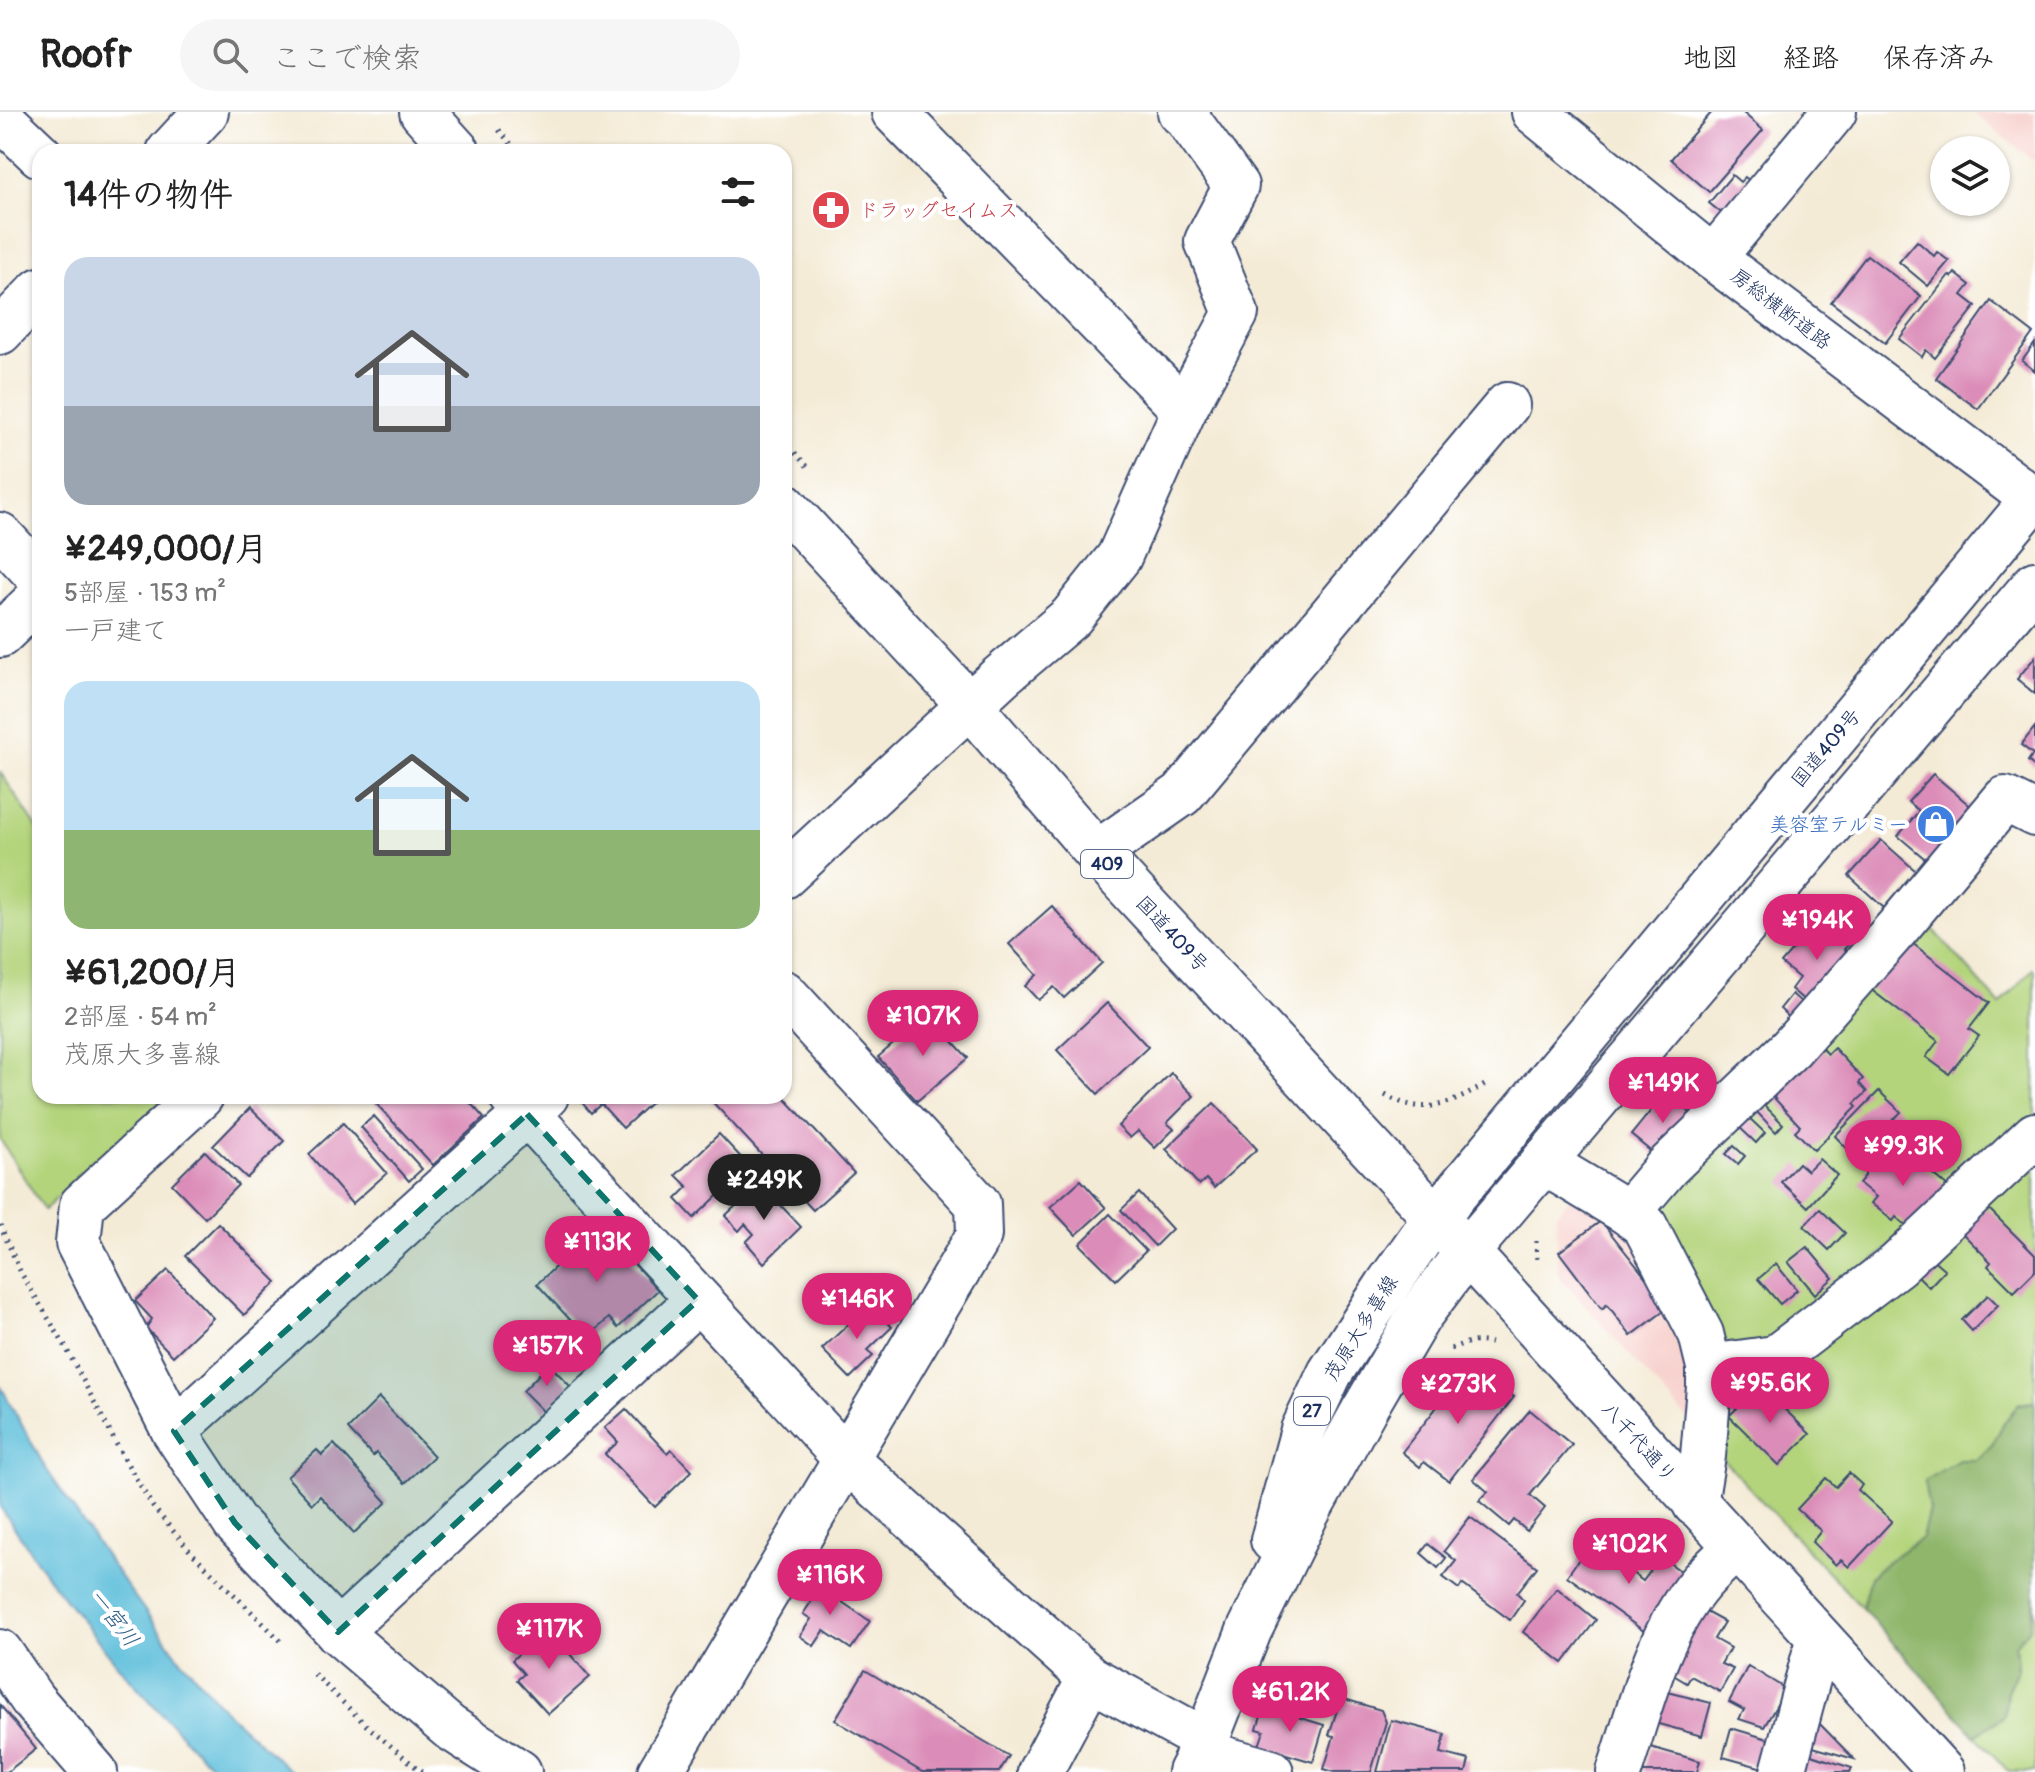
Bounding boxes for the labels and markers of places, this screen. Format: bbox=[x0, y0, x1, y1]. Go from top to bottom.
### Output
pharmacy icon: ドラッグセイムス bbox=[810, 189, 852, 231]
place label: ドラッグセイムス bbox=[859, 198, 1018, 223]
shop icon: 美容室テルミー bbox=[1915, 803, 1957, 845]
place label: 美容室テルミー bbox=[1769, 812, 1908, 837]
pin: ¥194K bbox=[1761, 894, 1873, 962]
pin: ¥107K bbox=[867, 990, 979, 1058]
pin: ¥149K bbox=[1607, 1057, 1719, 1125]
pin: ¥99.3K bbox=[1838, 1120, 1968, 1188]
pin: ¥249K bbox=[708, 1154, 820, 1222]
pin: ¥113K bbox=[541, 1216, 653, 1284]
pin: ¥146K bbox=[801, 1273, 913, 1341]
pin: ¥157K bbox=[491, 1320, 603, 1388]
pin: ¥95.6K bbox=[1705, 1357, 1835, 1425]
pin: ¥273K bbox=[1402, 1358, 1514, 1426]
pin: ¥102K bbox=[1573, 1518, 1685, 1586]
pin: ¥116K bbox=[774, 1549, 886, 1617]
pin: ¥117K bbox=[493, 1603, 605, 1671]
pin: ¥61.2K bbox=[1225, 1666, 1355, 1734]

